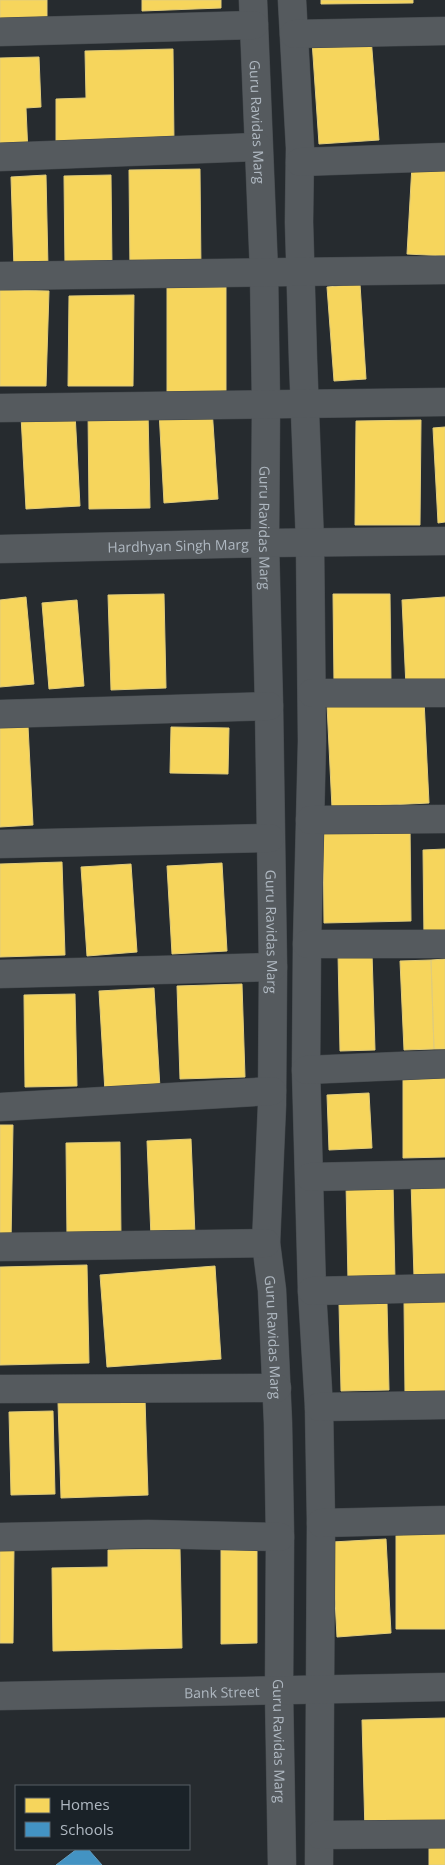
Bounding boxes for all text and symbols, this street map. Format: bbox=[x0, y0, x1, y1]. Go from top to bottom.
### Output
street label: Guru Ravidas Marg bbox=[246, 60, 270, 185]
street label: Guru Ravidas Marg bbox=[255, 466, 276, 590]
street label: Hardhyan Singh Marg bbox=[107, 534, 249, 556]
street label: Guru Ravidas Marg bbox=[262, 869, 283, 994]
street label: Guru Ravidas Marg bbox=[261, 1274, 286, 1400]
street label: Guru Ravidas Marg bbox=[269, 1679, 290, 1804]
street label: Bank Street bbox=[184, 1681, 260, 1702]
legend bbox=[15, 1785, 190, 1850]
text: Homes bbox=[60, 1794, 110, 1814]
text: Schools bbox=[60, 1819, 114, 1839]

